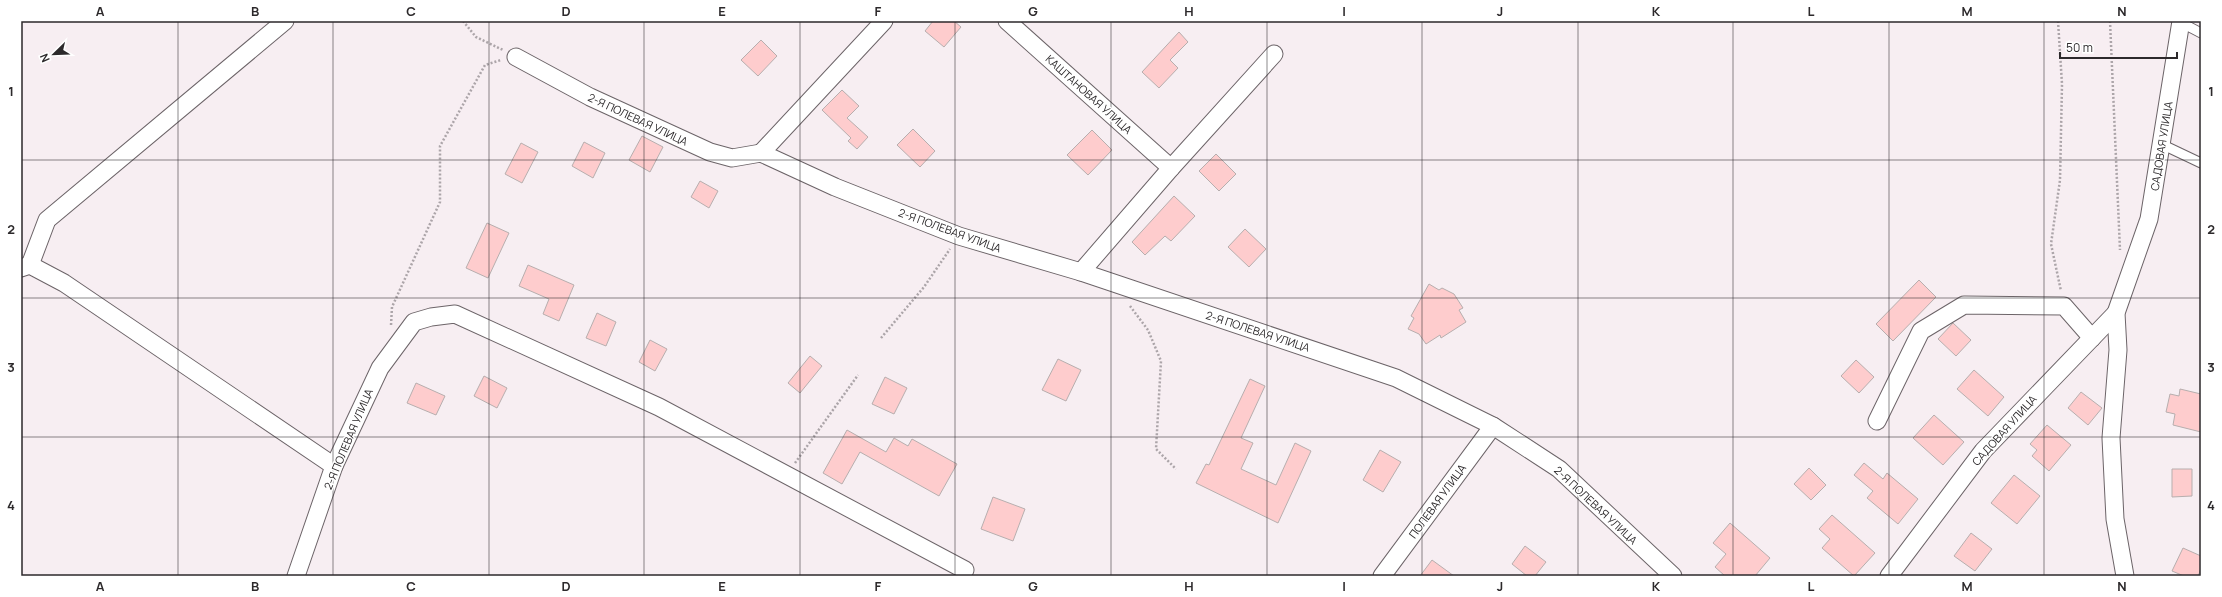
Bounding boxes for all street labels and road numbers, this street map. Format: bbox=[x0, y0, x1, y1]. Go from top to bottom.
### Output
street label: КАШТАНОВАЯ УЛИЦА bbox=[1043, 51, 1135, 137]
street label: 2-Я ПОЛЕВАЯ УЛИЦА bbox=[586, 89, 690, 149]
street label: САДОВАЯ УЛИЦА bbox=[2147, 100, 2175, 192]
street label: 2-Я ПОЛЕВАЯ УЛИЦА bbox=[897, 204, 1003, 256]
street label: 2-Я ПОЛЕВАЯ УЛИЦА bbox=[1204, 307, 1312, 355]
street label: 2-Я ПОЛЕВАЯ УЛИЦА bbox=[320, 386, 376, 492]
street label: САДОВАЯ УЛИЦА bbox=[1968, 391, 2040, 469]
street label: ПОЛЕВАЯ УЛИЦА bbox=[1405, 461, 1469, 541]
street label: 2-Я ПОЛЕВАЯ УЛИЦА bbox=[1551, 463, 1641, 547]

